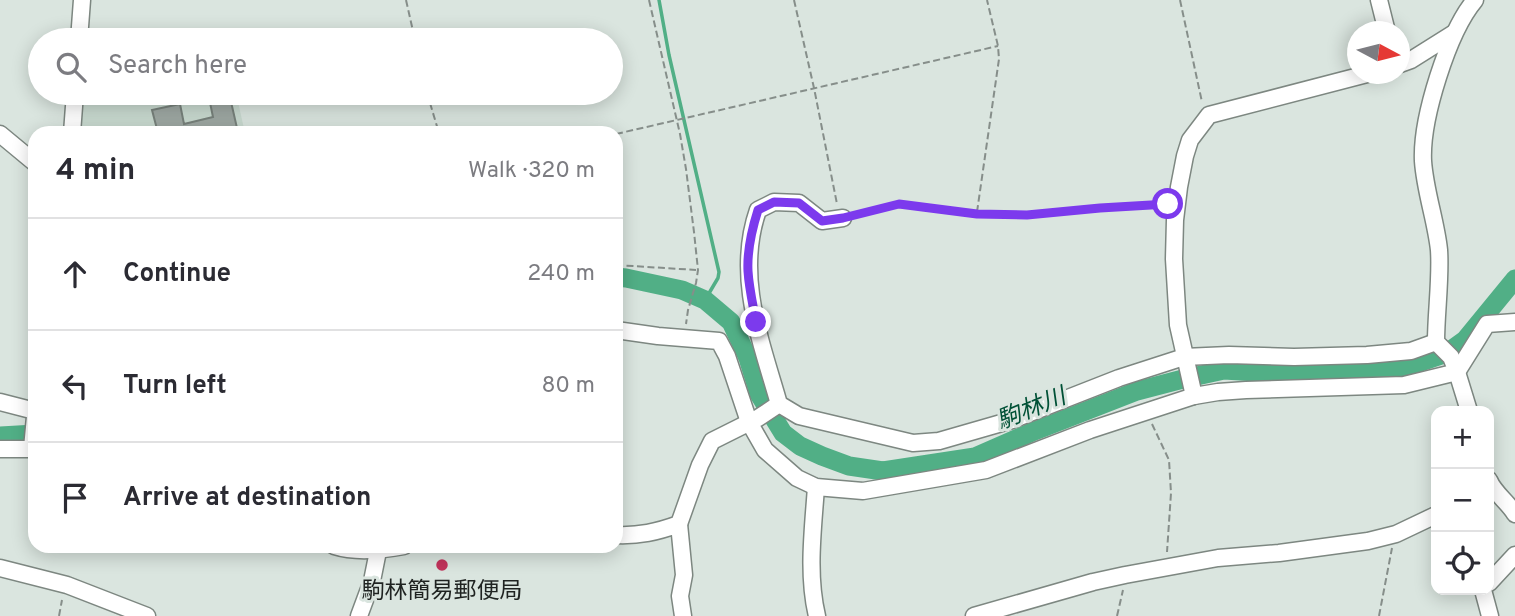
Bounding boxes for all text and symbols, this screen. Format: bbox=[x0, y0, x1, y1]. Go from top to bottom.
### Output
north arrow bbox=[1347, 21, 1410, 84]
search box bbox=[28, 28, 623, 105]
icon: search bbox=[52, 48, 90, 86]
text: Search here bbox=[108, 50, 247, 83]
text: 4 min bbox=[56, 153, 135, 190]
text: Walk · 320 m bbox=[468, 157, 595, 186]
route start bbox=[1152, 188, 1183, 219]
icon: ahead bbox=[56, 255, 94, 293]
text: Continue bbox=[123, 258, 231, 291]
text: 240 m bbox=[527, 260, 595, 289]
route end bbox=[740, 306, 771, 337]
icon: left bbox=[56, 367, 94, 405]
text: Turn left bbox=[123, 370, 227, 403]
text: 80 m bbox=[542, 372, 595, 401]
water label: 駒林川 bbox=[993, 381, 1074, 437]
map controls bbox=[1431, 406, 1494, 595]
button: + bbox=[1431, 406, 1494, 469]
button: − bbox=[1431, 469, 1494, 532]
icon: arrive bbox=[56, 479, 94, 517]
text: Arrive at destination bbox=[123, 482, 371, 515]
button: locate bbox=[1431, 532, 1494, 595]
marker: 駒林簡易郵便局 bbox=[434, 557, 450, 573]
place label: 駒林簡易郵便局 bbox=[362, 578, 523, 607]

